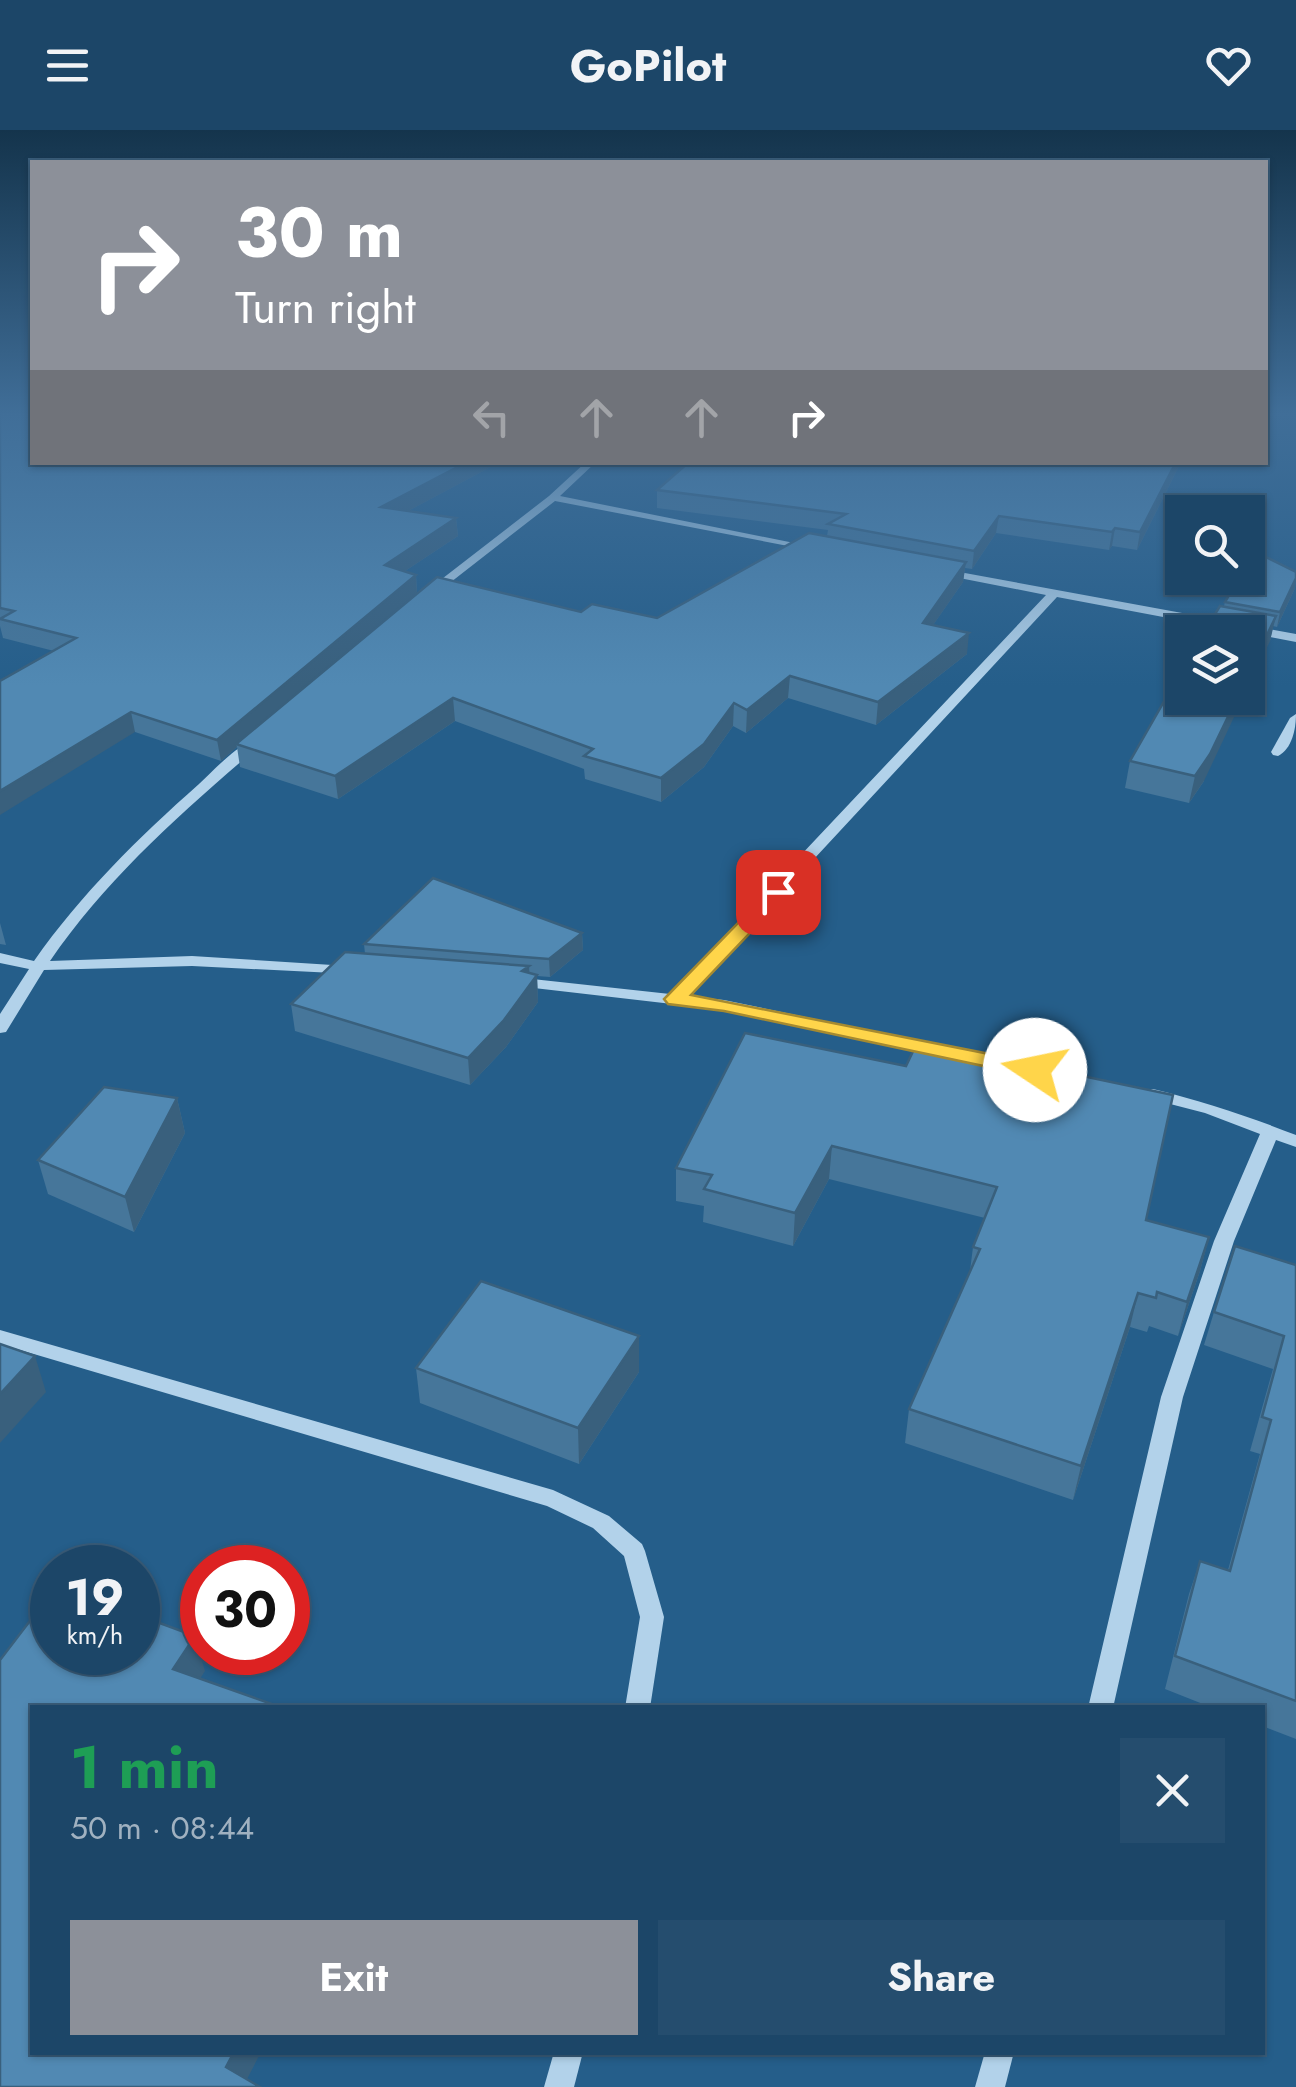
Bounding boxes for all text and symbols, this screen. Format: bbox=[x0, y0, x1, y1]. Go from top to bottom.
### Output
text: GoPilot bbox=[570, 33, 726, 98]
icon: menu bbox=[40, 38, 95, 93]
icon: heart bbox=[1201, 38, 1256, 93]
text: 30 m bbox=[235, 182, 403, 283]
icon: right bbox=[70, 200, 200, 330]
text: Turn right bbox=[235, 275, 416, 340]
icon: left bbox=[464, 390, 519, 445]
icon: ahead bbox=[569, 390, 624, 445]
icon: ahead bbox=[674, 390, 729, 445]
icon: right bbox=[779, 390, 834, 445]
map controls bbox=[1165, 495, 1265, 715]
button: search bbox=[1165, 495, 1265, 595]
button: layers bbox=[1165, 615, 1265, 715]
pin bbox=[736, 850, 821, 935]
icon: arrive bbox=[751, 865, 806, 920]
position arrow bbox=[983, 1018, 1087, 1122]
speed limit sign: 30 bbox=[180, 1545, 310, 1675]
text: 19 bbox=[66, 1561, 124, 1634]
text: km/h bbox=[67, 1617, 123, 1653]
text: 1 min bbox=[70, 1724, 219, 1811]
button: close bbox=[1120, 1738, 1225, 1843]
text: 50 m · 08:44 bbox=[70, 1805, 254, 1851]
button: Exit bbox=[70, 1920, 638, 2035]
button: Share bbox=[658, 1920, 1225, 2035]

